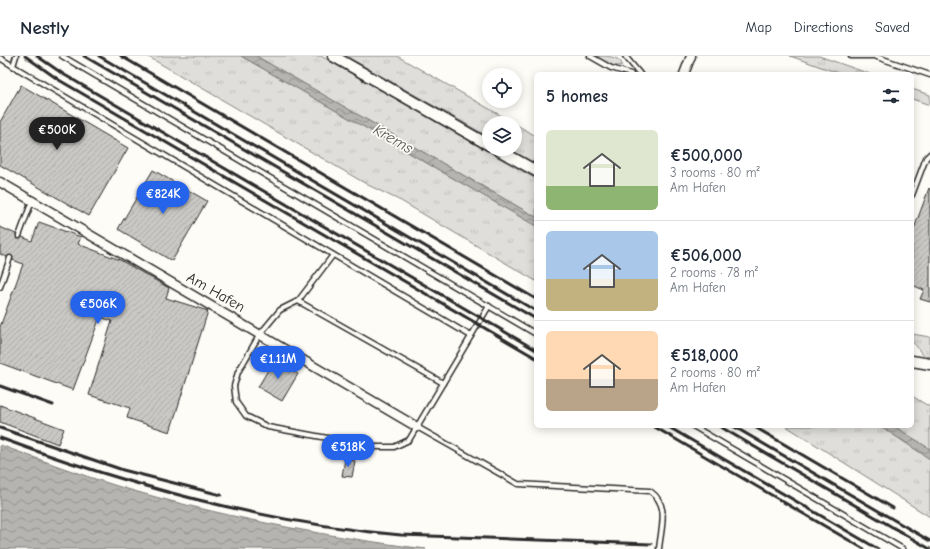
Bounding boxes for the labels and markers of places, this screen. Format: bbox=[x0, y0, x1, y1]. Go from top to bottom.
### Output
pin: €500K bbox=[29, 117, 85, 151]
pin: €824K bbox=[135, 181, 191, 215]
pin: €506K bbox=[70, 291, 126, 325]
pin: €1.11M bbox=[245, 346, 311, 380]
pin: €518K bbox=[320, 434, 376, 468]

